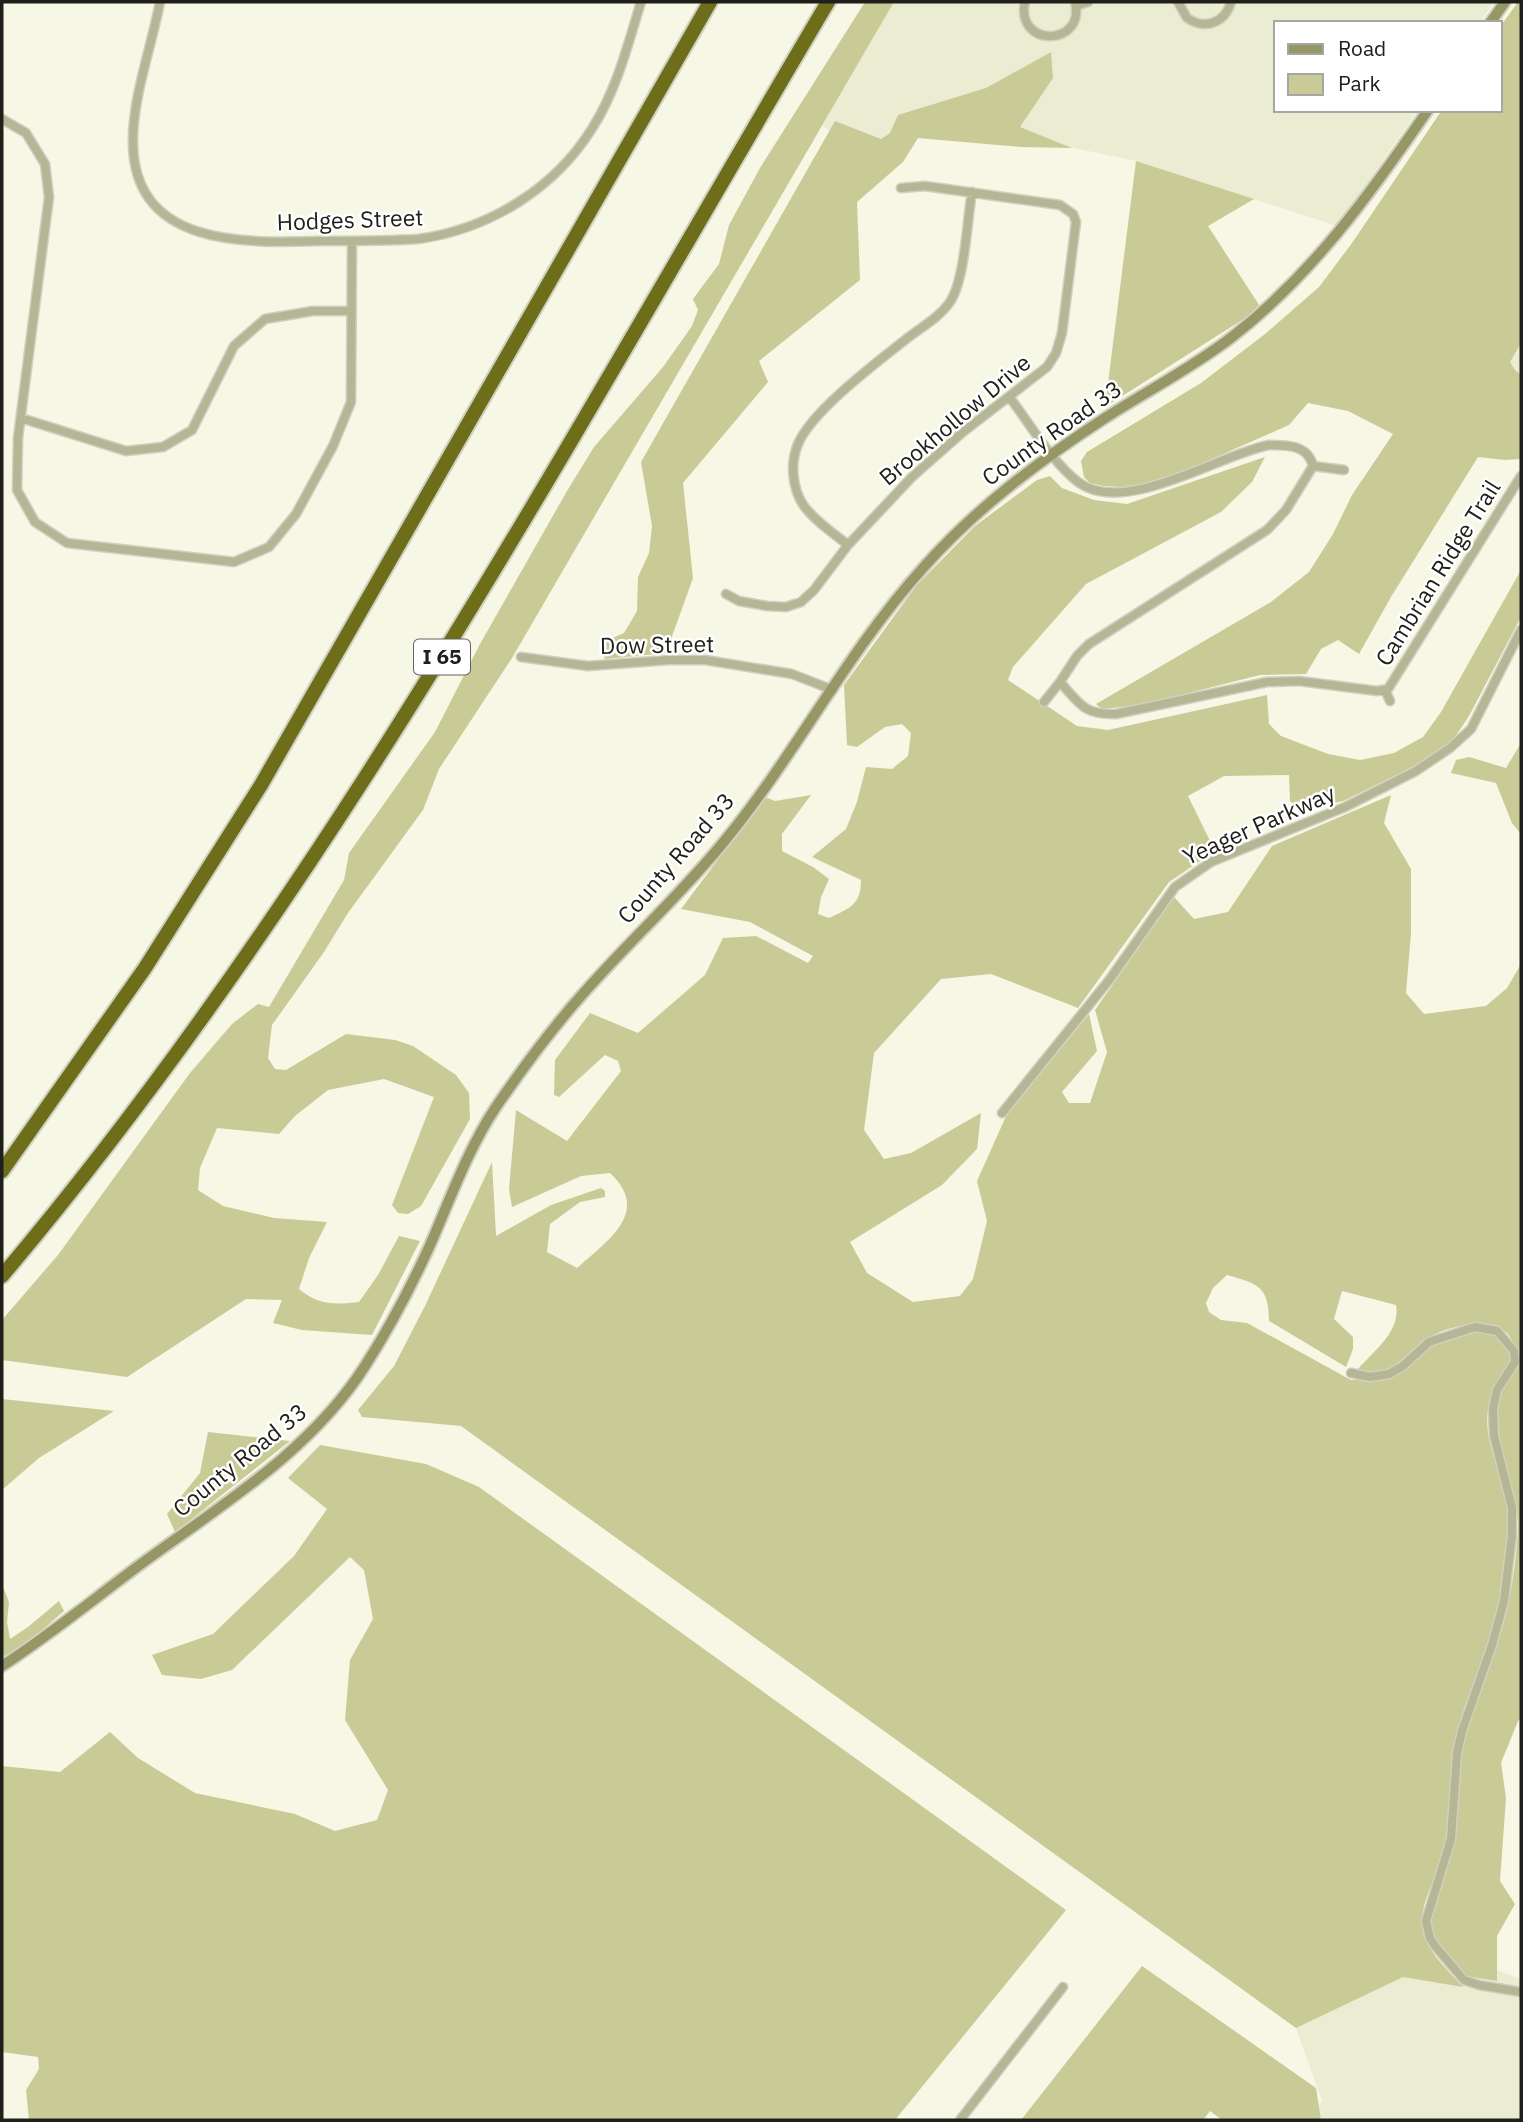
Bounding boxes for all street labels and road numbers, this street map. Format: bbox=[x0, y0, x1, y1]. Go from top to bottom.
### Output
street label: Hodges Street bbox=[276, 201, 424, 237]
street label: Brookhollow Drive bbox=[872, 347, 1036, 491]
street label: County Road 33 bbox=[976, 373, 1127, 492]
street label: Cambrian Ridge Trail bbox=[1368, 474, 1506, 671]
street label: Dow Street bbox=[600, 628, 714, 660]
road number: I 65 bbox=[414, 640, 470, 674]
street label: Yeager Parkway bbox=[1178, 777, 1340, 871]
street label: County Road 33 bbox=[610, 786, 740, 929]
street label: County Road 33 bbox=[166, 1396, 313, 1523]

